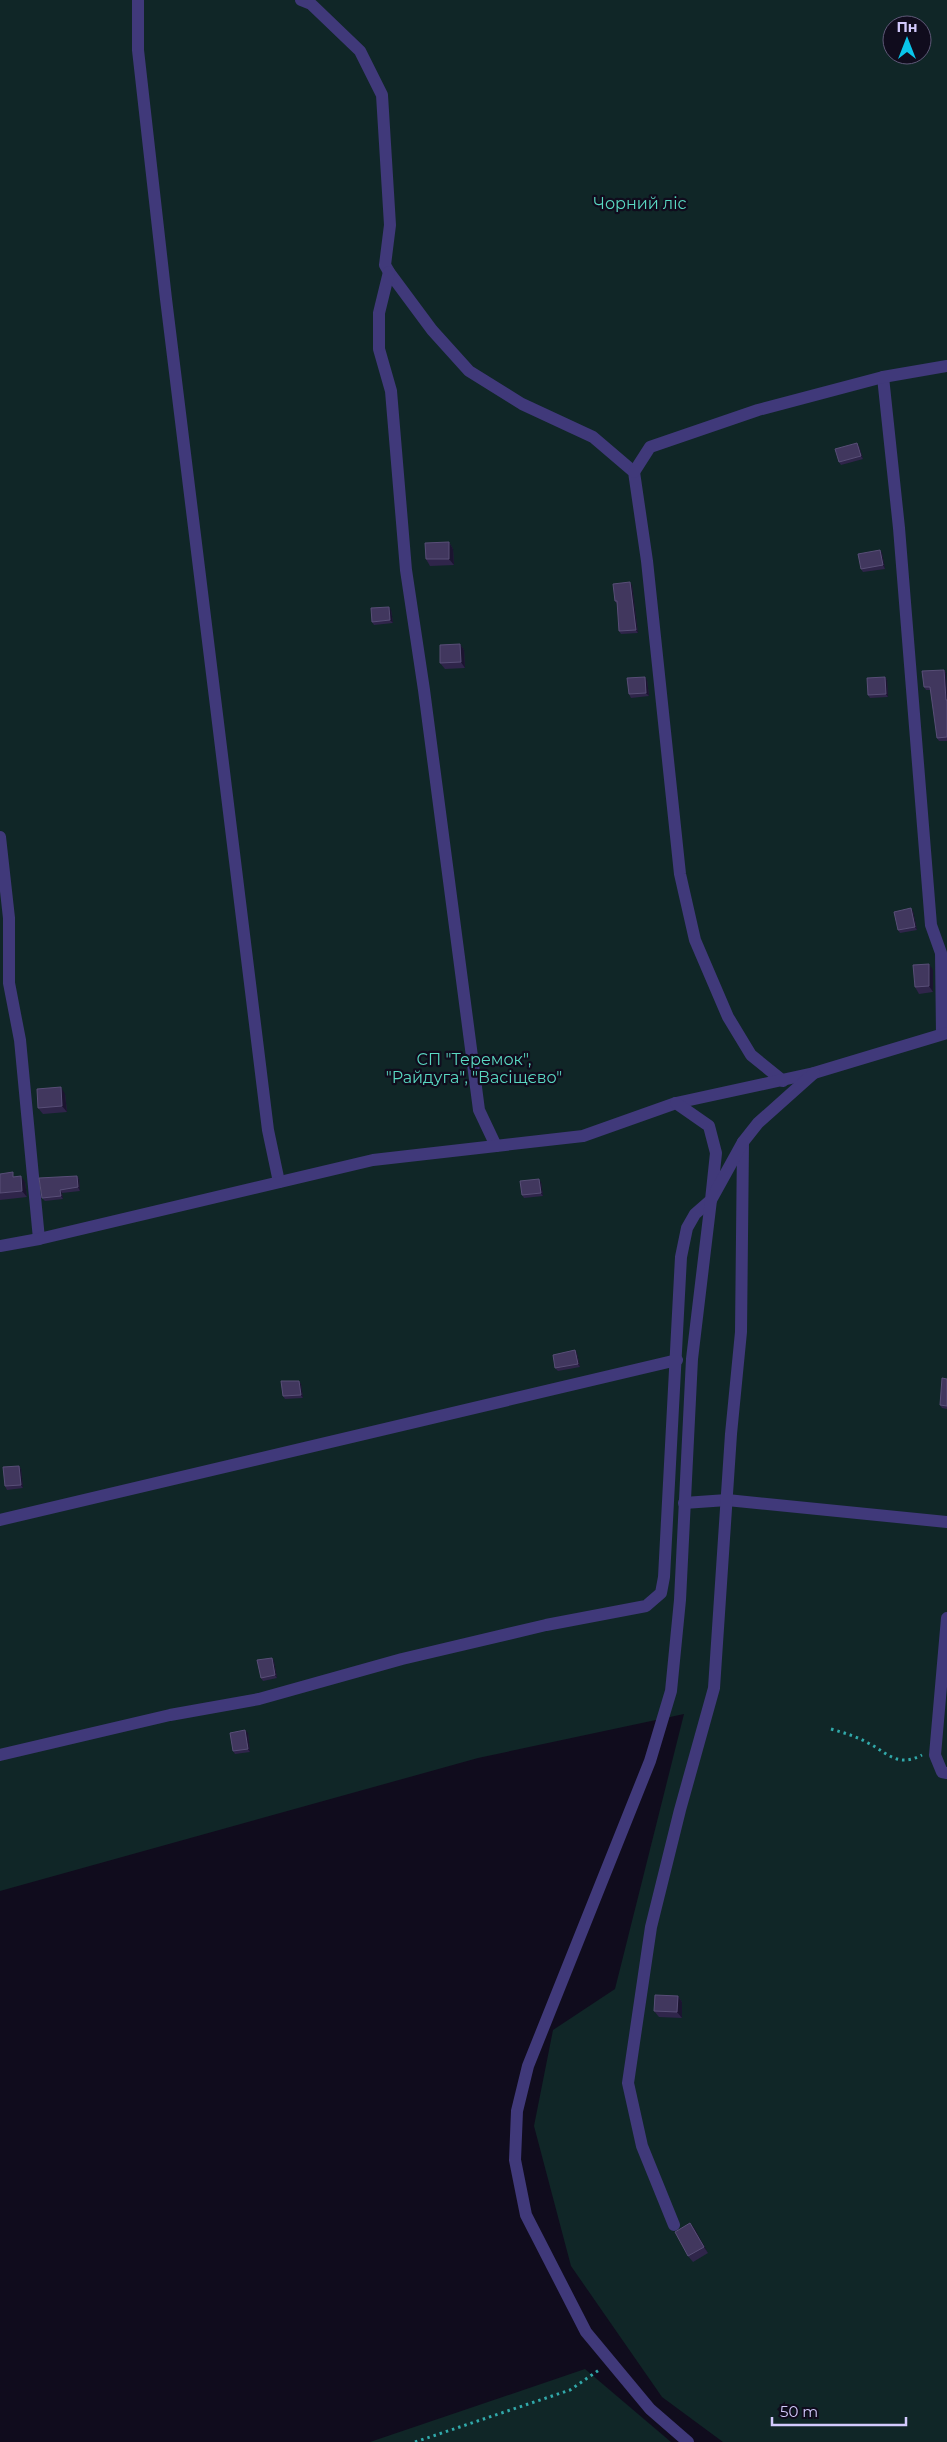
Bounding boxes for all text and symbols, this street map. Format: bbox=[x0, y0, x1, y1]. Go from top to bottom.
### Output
north arrow bbox=[882, 15, 932, 65]
text: Пн bbox=[896, 18, 918, 36]
park label: Чорний ліс bbox=[593, 194, 687, 213]
park label: СП "Теремок", "Райдуга", "Васіщєво" bbox=[386, 1050, 562, 1087]
scale bar bbox=[772, 2394, 906, 2426]
text: 50 m bbox=[780, 2402, 818, 2421]

